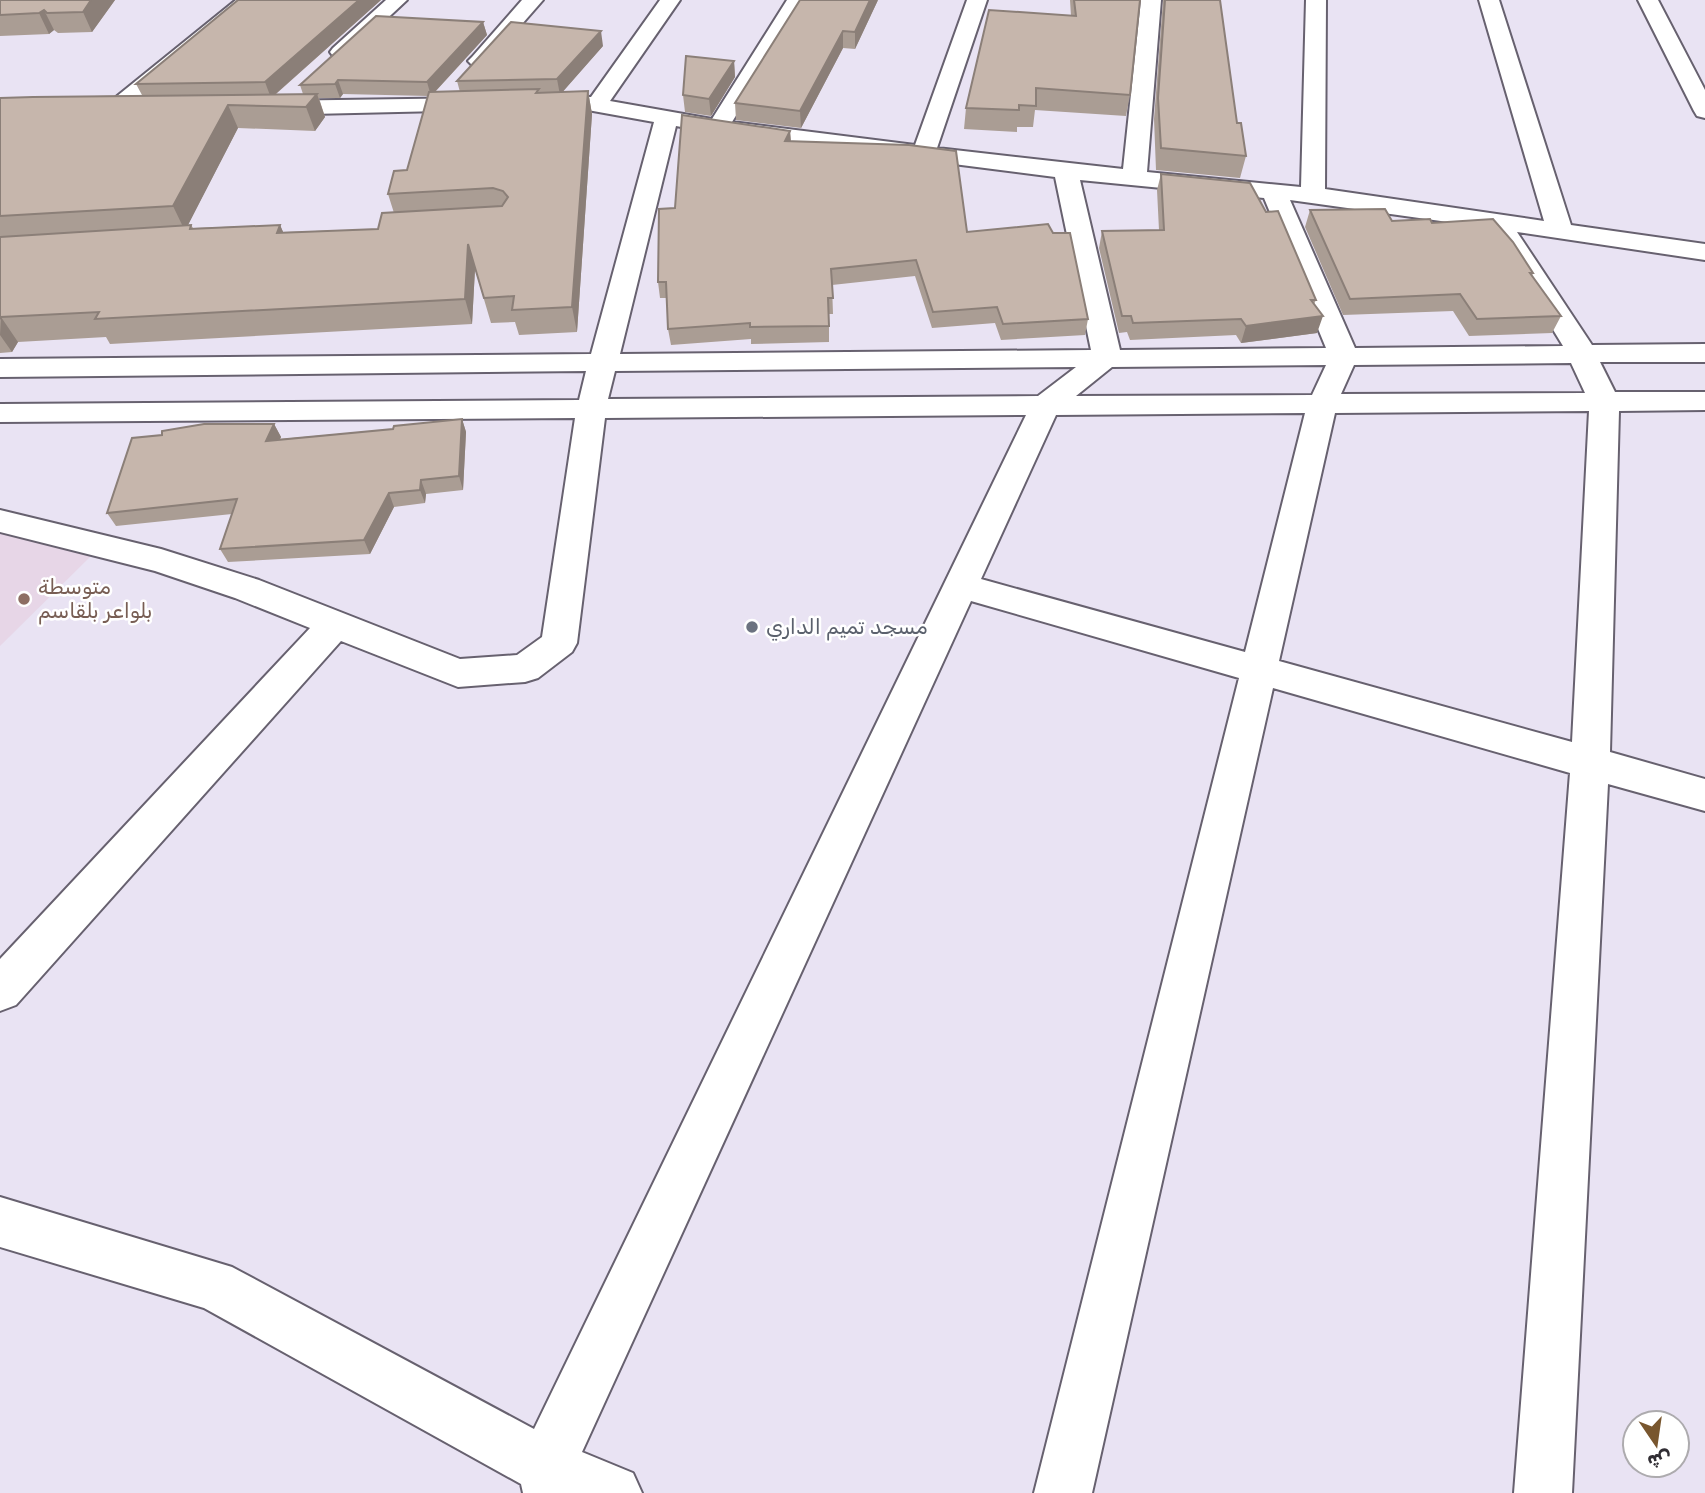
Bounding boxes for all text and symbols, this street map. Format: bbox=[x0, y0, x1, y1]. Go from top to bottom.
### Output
place label: متوسطة بلواعر بلقاسم bbox=[38, 574, 152, 625]
marker: متوسطة بلواعر بلقاسم bbox=[16, 591, 32, 607]
place label: مسجد تميم الداري bbox=[766, 614, 928, 641]
marker: مسجد تميم الداري bbox=[744, 619, 760, 635]
north arrow bbox=[1621, 1409, 1691, 1479]
text: ش bbox=[1645, 1446, 1674, 1474]

